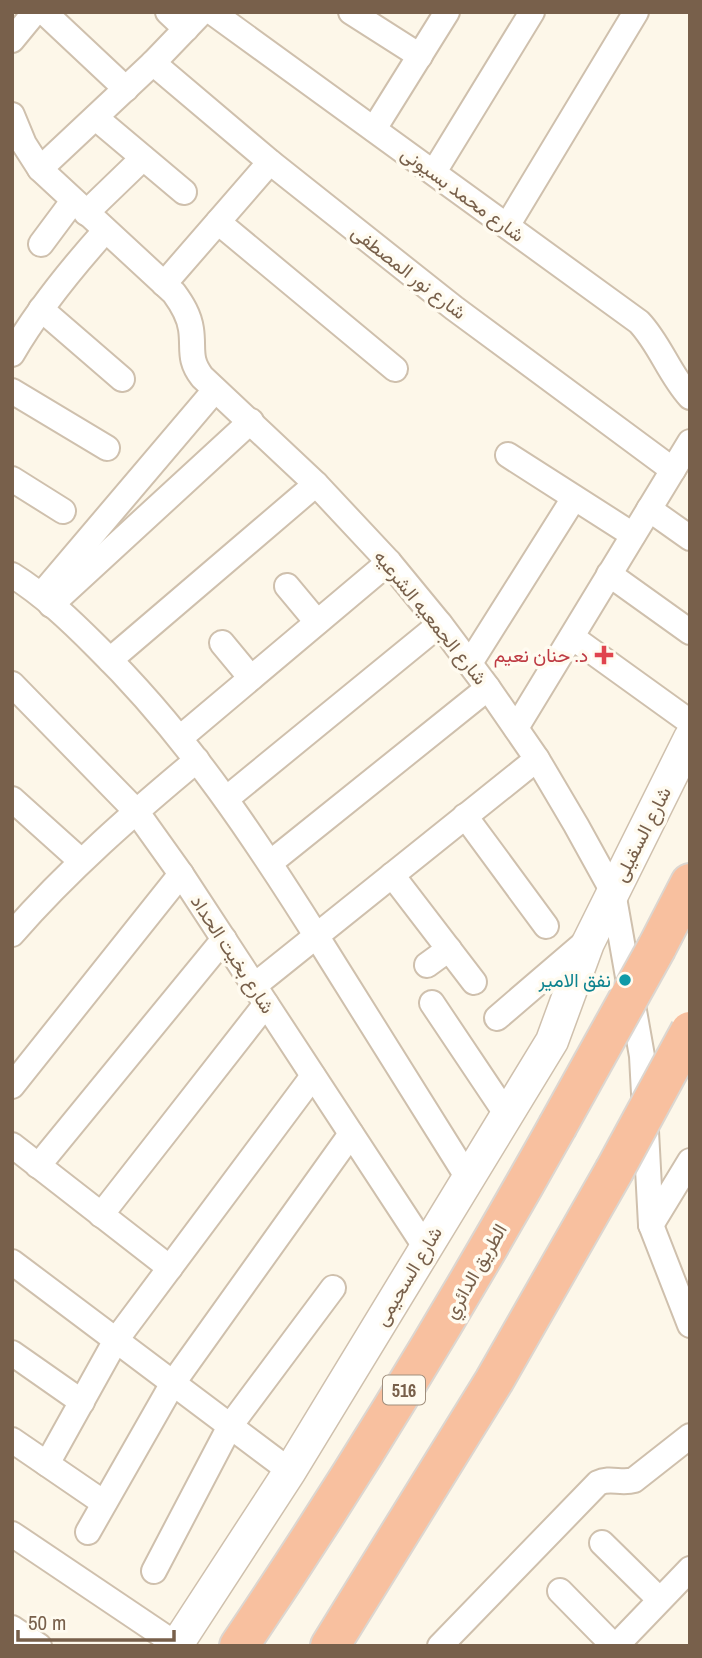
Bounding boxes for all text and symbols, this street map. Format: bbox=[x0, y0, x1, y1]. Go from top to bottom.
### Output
street label: شارع محمد بسيونى bbox=[396, 140, 530, 248]
street label: شارع نور المصطفى bbox=[346, 219, 472, 325]
street label: شارع الجمعيه الشرعيه bbox=[368, 544, 494, 690]
place label: د. حنان نعيم bbox=[494, 642, 588, 668]
marker: د. حنان نعيم bbox=[594, 645, 614, 665]
street label: شارع السقيلى bbox=[607, 782, 677, 886]
street label: شارع بخيت الحداد bbox=[185, 890, 281, 1018]
place label: نفق الامير bbox=[538, 967, 611, 993]
marker: نفق الامير bbox=[617, 972, 633, 988]
street label: الطريق الدائري bbox=[437, 1219, 515, 1325]
street label: شارع السحيمى bbox=[368, 1221, 448, 1331]
road number: 516 bbox=[383, 1376, 425, 1405]
scale bar bbox=[18, 1598, 173, 1642]
text: 50 m bbox=[28, 1608, 66, 1637]

